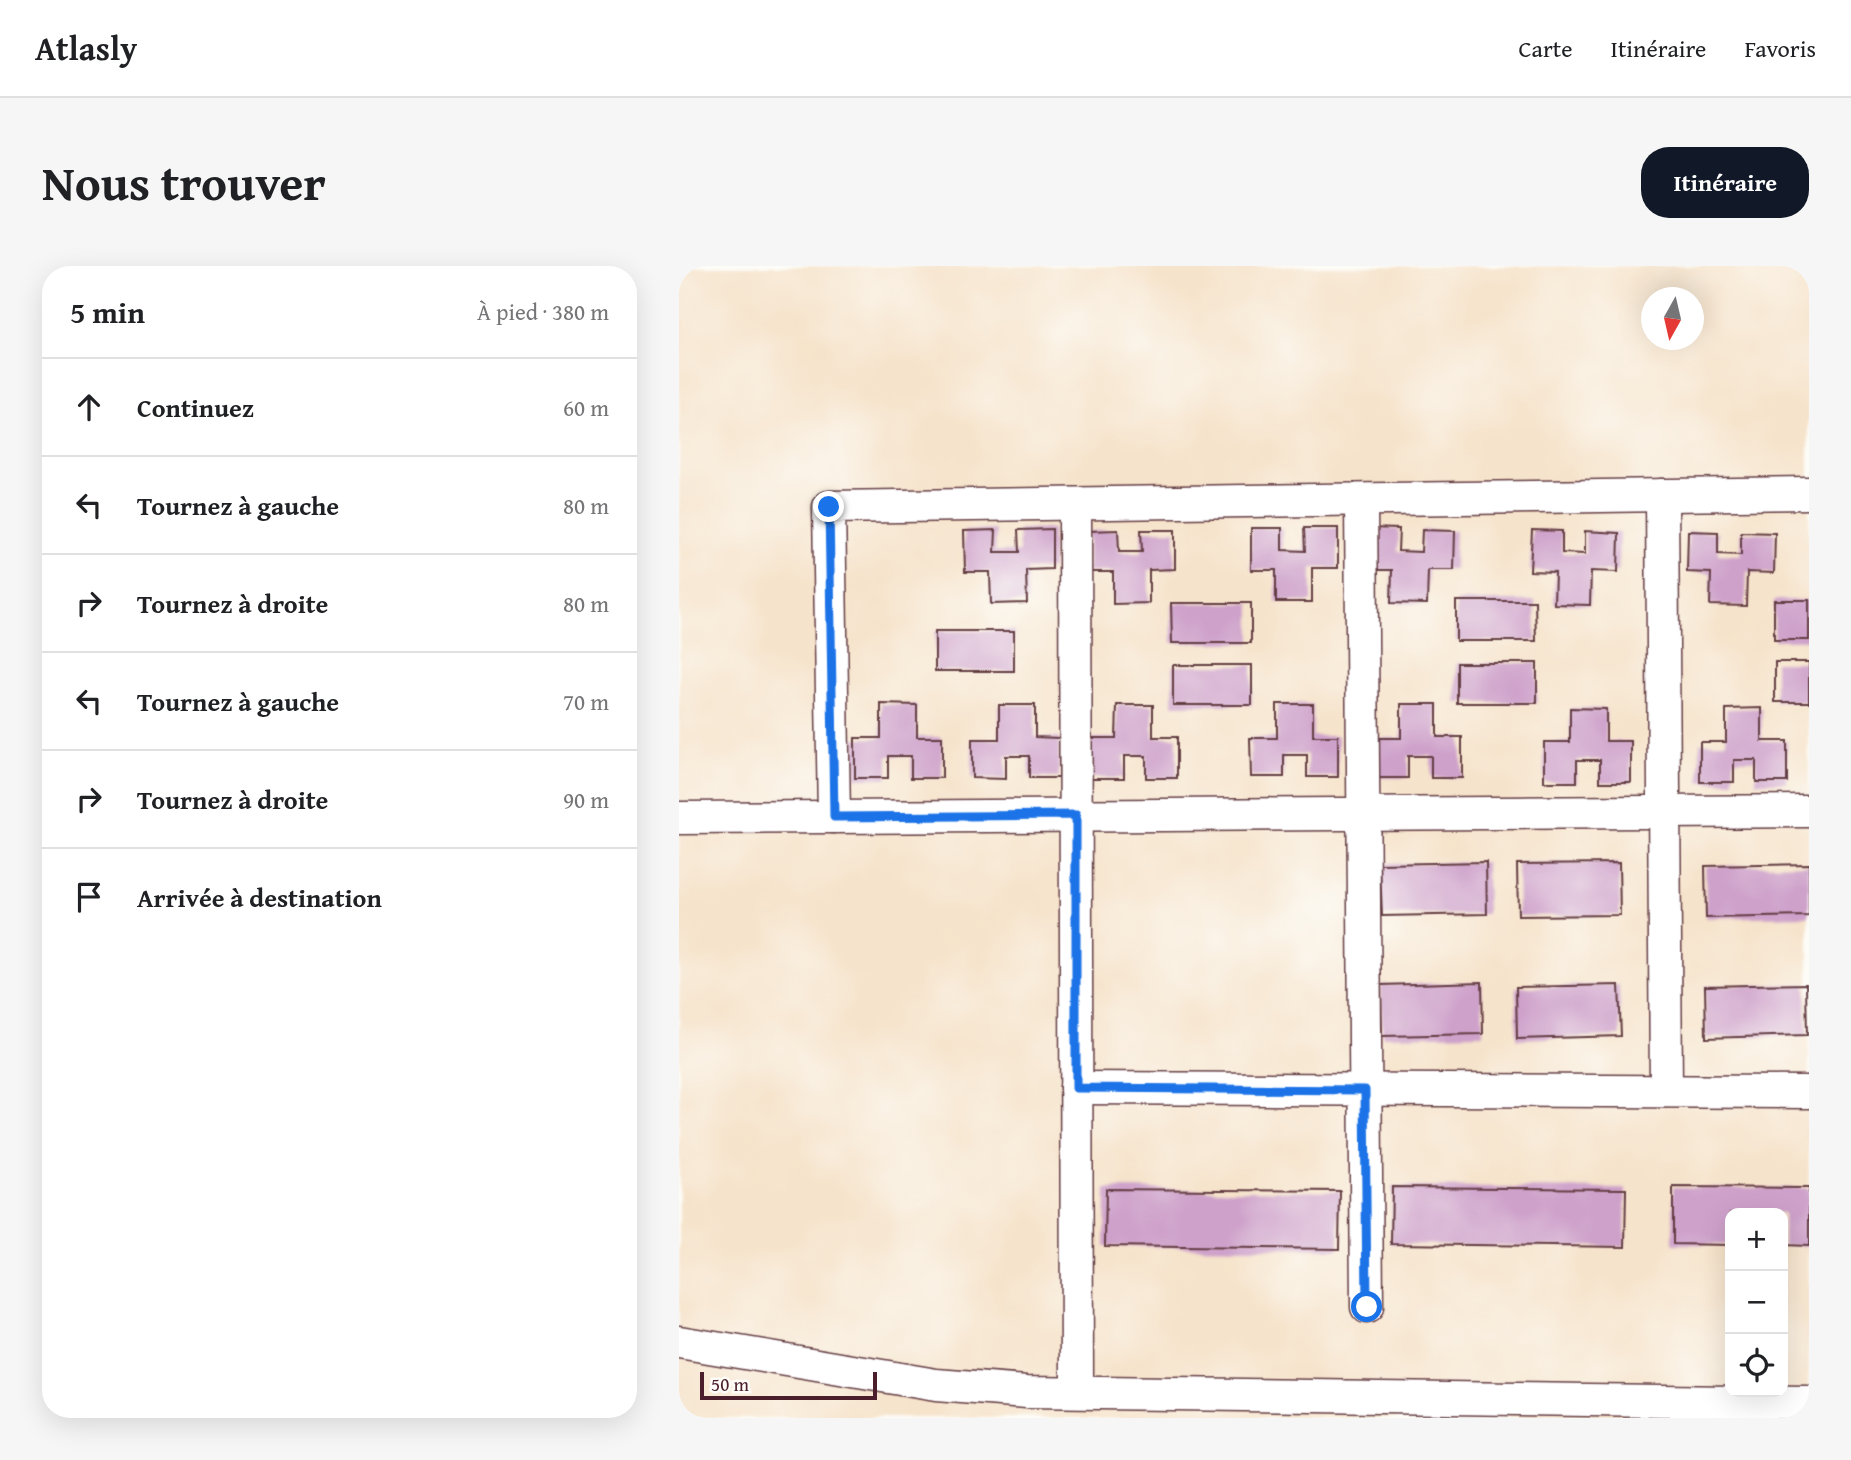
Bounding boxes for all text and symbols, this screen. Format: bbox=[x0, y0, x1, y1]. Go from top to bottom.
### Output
text: Atlasly bbox=[35, 24, 137, 72]
text: Carte bbox=[1519, 31, 1573, 66]
text: Itinéraire bbox=[1611, 31, 1706, 66]
text: Favoris bbox=[1744, 31, 1816, 66]
text: Nous trouver bbox=[42, 146, 326, 218]
button: Itinéraire bbox=[1641, 147, 1809, 218]
north arrow bbox=[1641, 287, 1704, 350]
text: 5 min bbox=[70, 290, 145, 334]
text: À pied · 380 m bbox=[477, 295, 609, 328]
icon: ahead bbox=[70, 388, 108, 426]
text: Continuez bbox=[137, 388, 254, 427]
text: 60 m bbox=[563, 391, 609, 424]
icon: left bbox=[70, 486, 108, 524]
text: Tournez à gauche bbox=[137, 486, 339, 525]
text: 80 m bbox=[563, 489, 609, 522]
route end bbox=[813, 491, 844, 522]
icon: right bbox=[70, 584, 108, 622]
text: Tournez à droite bbox=[137, 584, 328, 623]
text: 80 m bbox=[563, 587, 609, 620]
icon: left bbox=[70, 682, 108, 720]
text: Tournez à gauche bbox=[137, 682, 339, 721]
text: 70 m bbox=[563, 685, 609, 718]
icon: right bbox=[70, 780, 108, 818]
text: Tournez à droite bbox=[137, 780, 328, 819]
text: 90 m bbox=[563, 783, 609, 816]
icon: arrive bbox=[70, 878, 108, 916]
text: Arrivée à destination bbox=[137, 878, 382, 917]
map controls bbox=[1725, 1208, 1788, 1397]
button: + bbox=[1725, 1208, 1788, 1271]
button: − bbox=[1725, 1271, 1788, 1334]
route start bbox=[1351, 1291, 1382, 1322]
button: locate bbox=[1725, 1334, 1788, 1397]
scale bar bbox=[700, 1369, 877, 1401]
text: 50 m bbox=[711, 1370, 749, 1398]

